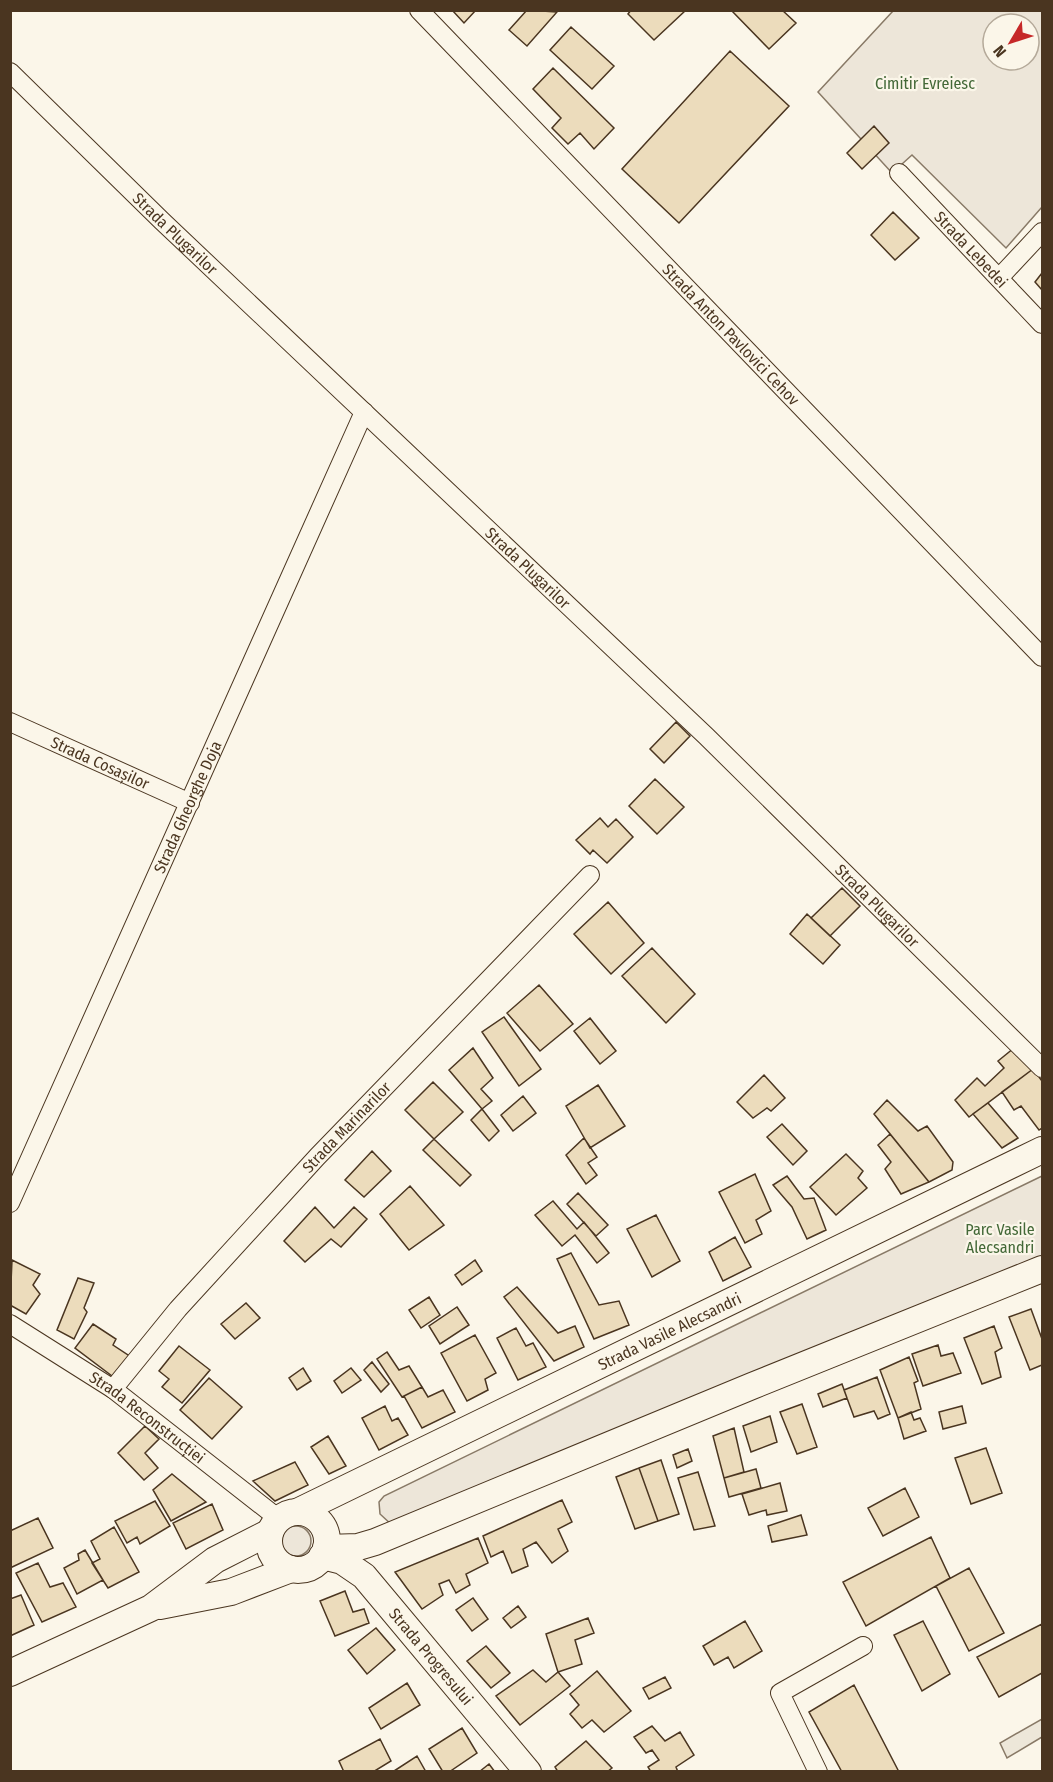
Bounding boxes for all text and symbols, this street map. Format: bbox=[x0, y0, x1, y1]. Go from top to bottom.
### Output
north arrow bbox=[981, 12, 1041, 72]
text: N bbox=[989, 41, 1010, 61]
park label: Cimitir Evreiesc bbox=[875, 74, 975, 93]
street label: Strada Plugarilor bbox=[129, 188, 222, 278]
street label: Strada Lebedei bbox=[931, 207, 1012, 291]
street label: Strada Anton Pavlovici Cehov bbox=[659, 259, 804, 409]
street label: Strada Plugarilor bbox=[482, 523, 575, 613]
street label: Strada Cosașilor bbox=[48, 732, 153, 793]
street label: Strada Gheorghe Doja bbox=[149, 738, 225, 876]
street label: Strada Plugarilor bbox=[832, 860, 924, 951]
street label: Strada Marinarilor bbox=[298, 1077, 395, 1176]
park label: Parc Vasile Alecsandri bbox=[965, 1220, 1035, 1257]
street label: Strada Vasile Alecsandri bbox=[595, 1288, 744, 1374]
street label: Strada Reconstrucției bbox=[86, 1367, 209, 1467]
street label: Strada Progresului bbox=[385, 1604, 477, 1709]

